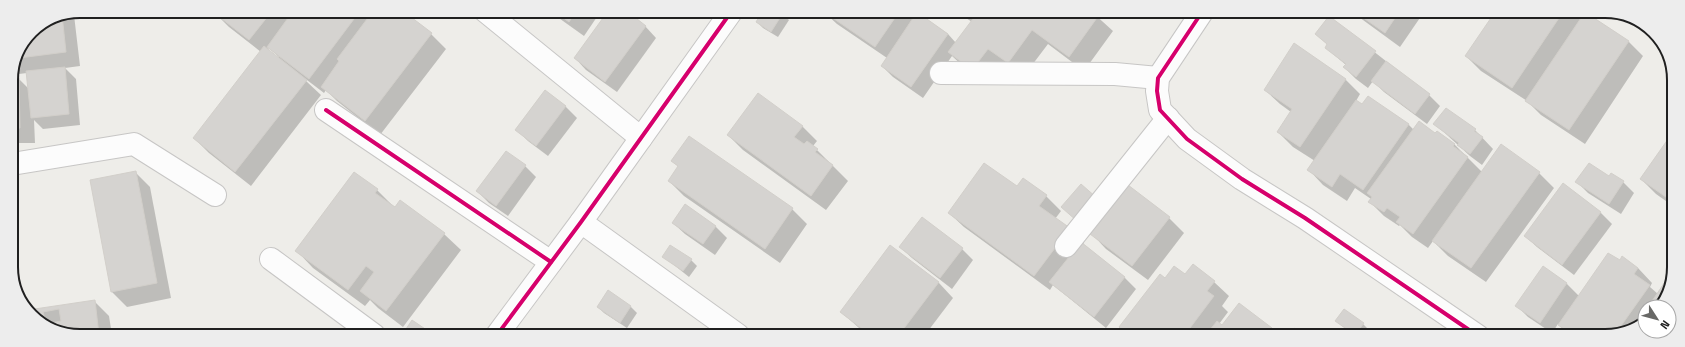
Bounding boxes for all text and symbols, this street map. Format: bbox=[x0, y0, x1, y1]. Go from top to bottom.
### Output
north arrow bbox=[1637, 299, 1677, 339]
text: N bbox=[1657, 318, 1673, 332]

